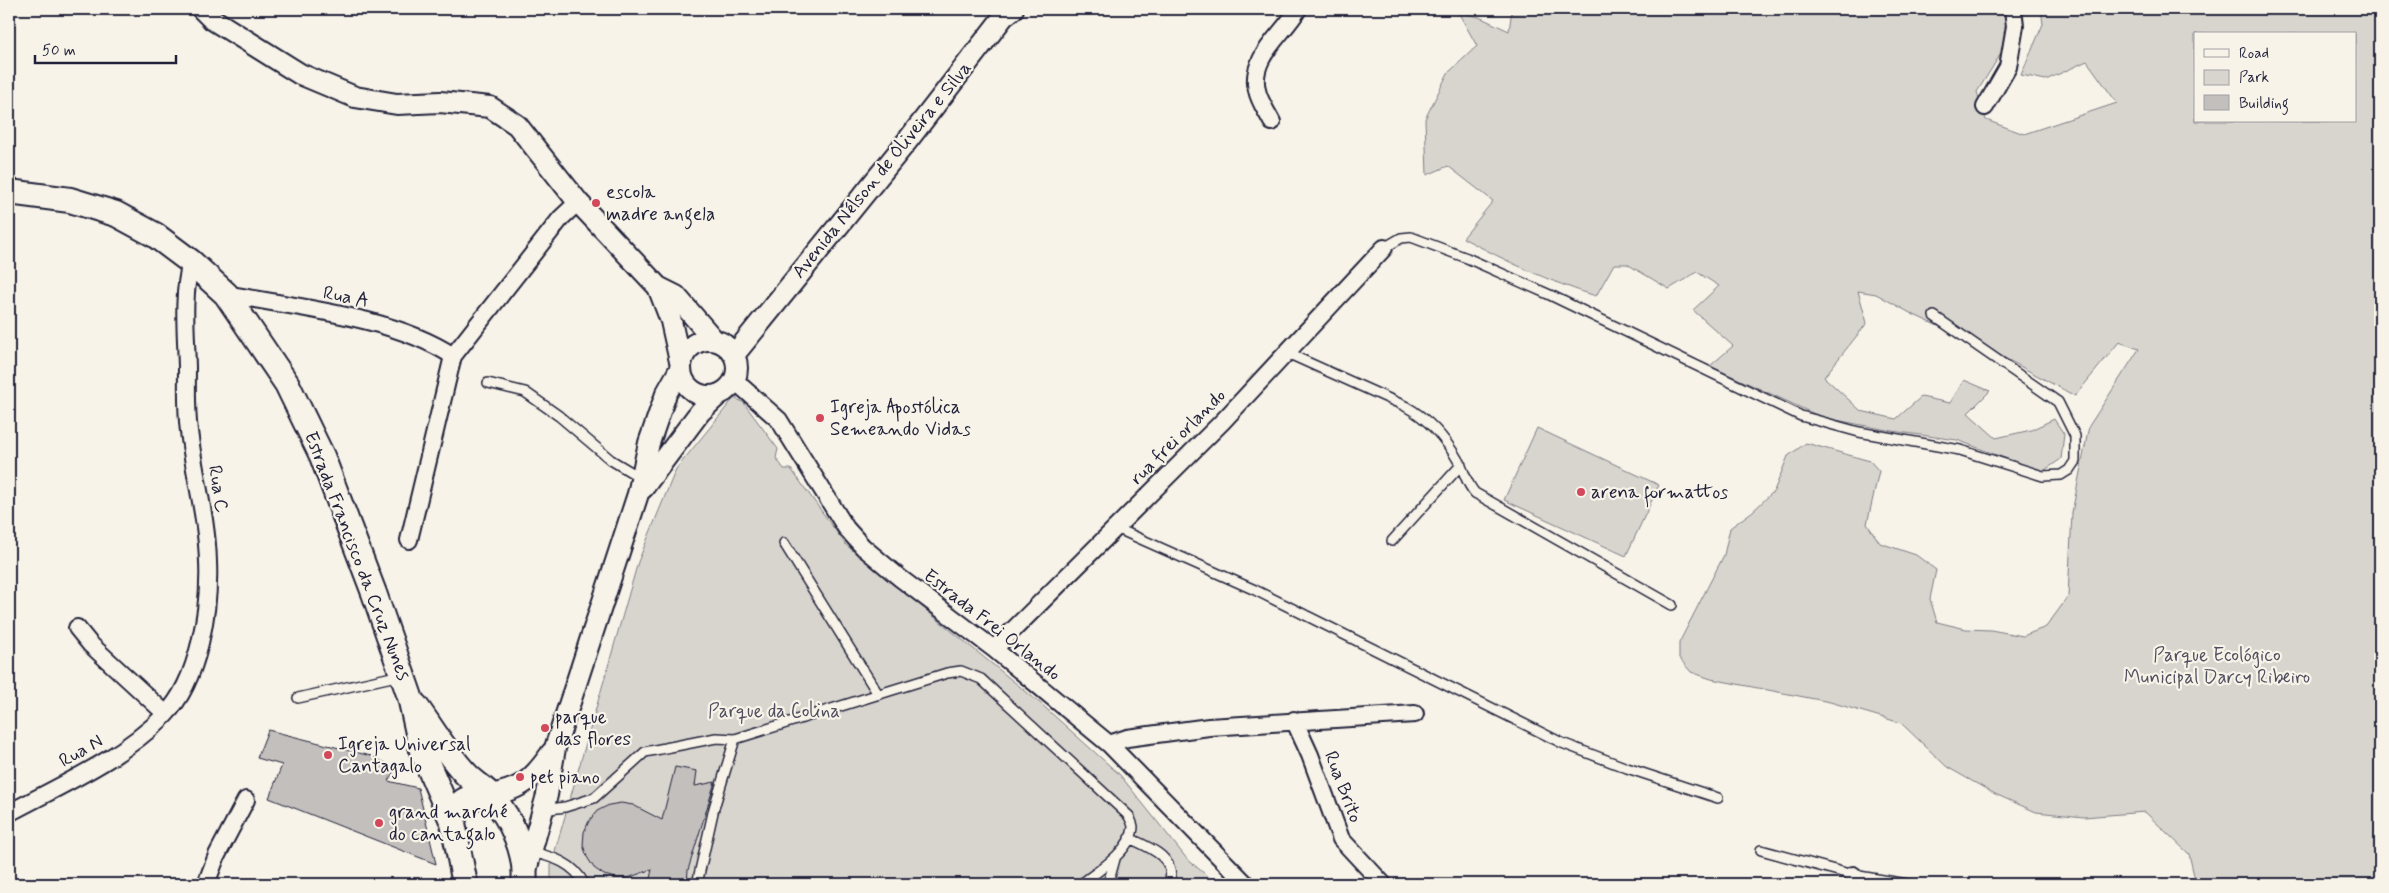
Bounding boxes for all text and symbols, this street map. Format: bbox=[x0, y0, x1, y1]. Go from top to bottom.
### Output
scale bar bbox=[35, 32, 176, 64]
legend bbox=[2194, 32, 2356, 122]
text: 50 m bbox=[42, 41, 76, 61]
text: Road bbox=[2239, 44, 2269, 64]
street label: Avenida Nélson de Oliveira e Silva bbox=[787, 56, 977, 284]
text: Park bbox=[2239, 68, 2269, 88]
text: Building bbox=[2239, 94, 2289, 115]
place label: escola madre angela bbox=[606, 180, 715, 230]
marker: escola madre angela bbox=[590, 197, 602, 209]
street label: Rua A bbox=[321, 280, 371, 314]
street label: rua frei orlando bbox=[1125, 384, 1231, 490]
place label: Igreja Apostólica Semeando Vidas bbox=[830, 395, 972, 442]
marker: Igreja Apostólica Semeando Vidas bbox=[814, 412, 826, 424]
street label: Estrada Francisco da Cruz Nunes bbox=[298, 428, 416, 684]
street label: Rua C bbox=[202, 464, 234, 515]
place label: arena formattos bbox=[1591, 480, 1729, 508]
marker: arena formattos bbox=[1575, 486, 1587, 498]
street label: Estrada Frei Orlando bbox=[918, 564, 1066, 686]
park label: Parque Ecológico Municipal Darcy Ribeiro bbox=[2124, 643, 2310, 690]
park label: Parque da Colina bbox=[708, 699, 840, 724]
place label: parque das flores bbox=[555, 705, 631, 752]
marker: parque das flores bbox=[539, 722, 551, 734]
street label: Rua N bbox=[55, 728, 107, 774]
place label: Igreja Universal Cantagalo bbox=[338, 732, 471, 780]
street label: Rua Brito bbox=[1318, 748, 1368, 826]
marker: Igreja Universal Cantagalo bbox=[322, 749, 334, 761]
place label: pet piano bbox=[530, 765, 600, 790]
marker: pet piano bbox=[514, 771, 526, 783]
place label: grand marché do cantagalo bbox=[389, 800, 507, 850]
marker: grand marché do cantagalo bbox=[373, 817, 385, 829]

